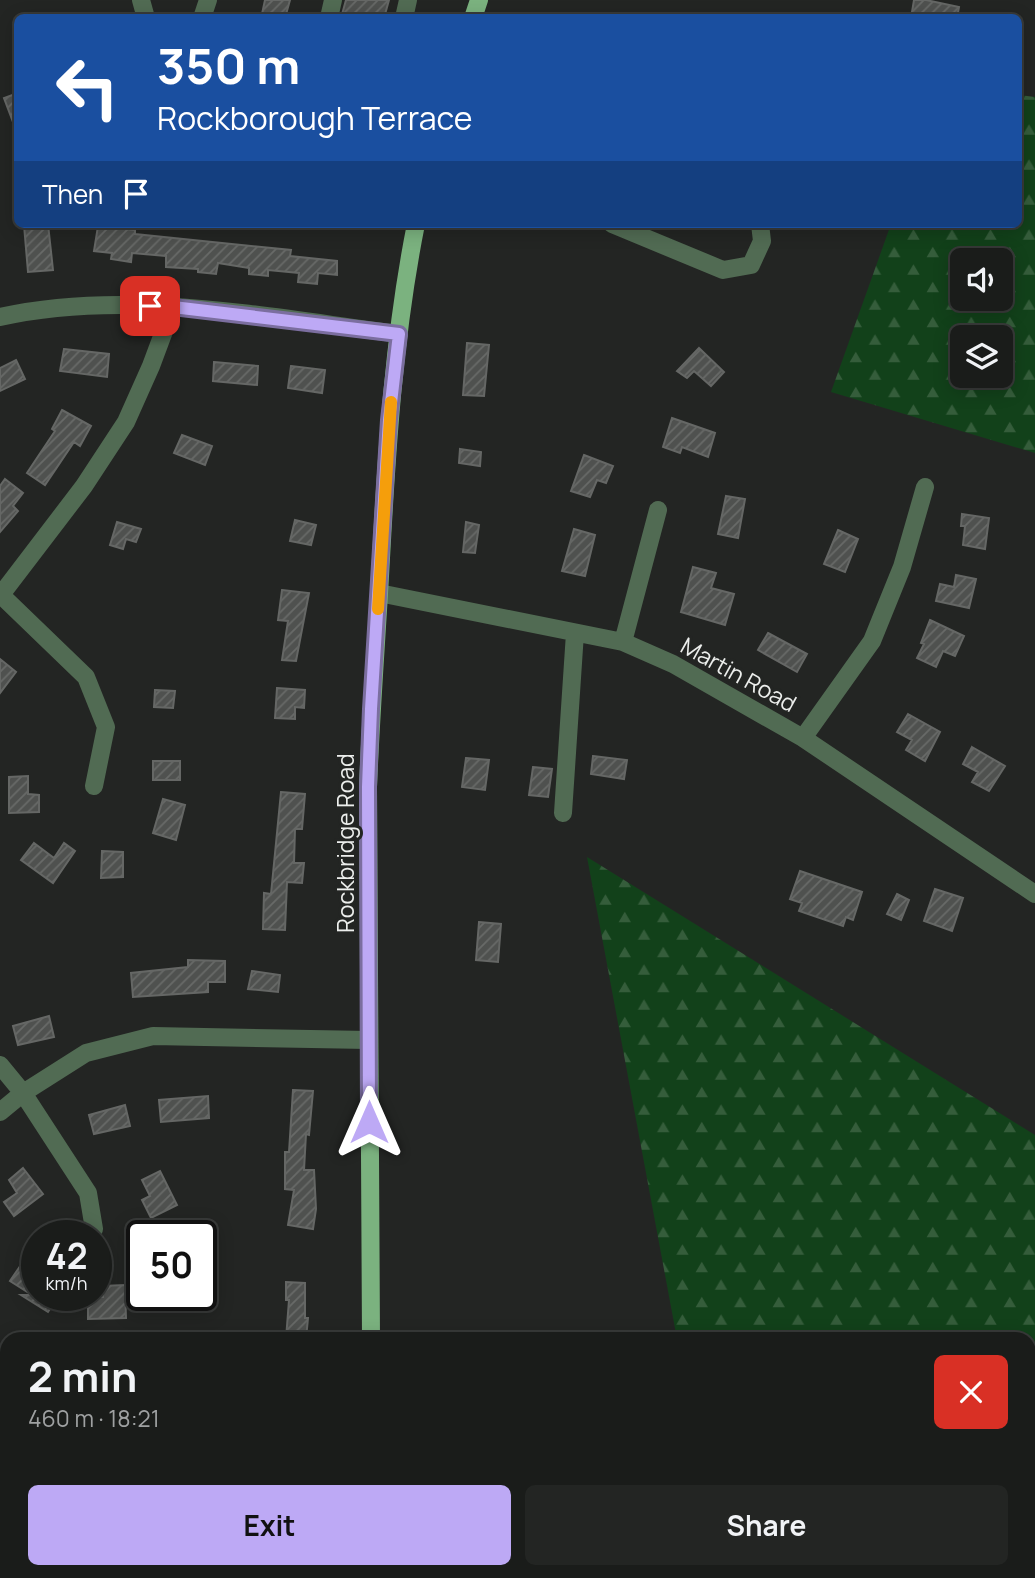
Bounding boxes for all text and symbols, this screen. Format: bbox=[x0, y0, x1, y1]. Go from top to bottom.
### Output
text: 350 m bbox=[157, 32, 300, 99]
icon: left bbox=[42, 42, 133, 133]
text: Rockborough Terrace bbox=[157, 96, 472, 140]
icon: arrive bbox=[117, 175, 155, 213]
text: Then bbox=[42, 176, 103, 212]
map controls bbox=[950, 248, 1013, 388]
button: sound bbox=[950, 248, 1013, 311]
pin bbox=[120, 276, 180, 336]
icon: arrive bbox=[131, 287, 169, 325]
button: layers bbox=[950, 325, 1013, 388]
street label: Martin Road bbox=[675, 629, 803, 719]
street label: Rockbridge Road bbox=[329, 753, 361, 933]
position arrow bbox=[332, 1085, 406, 1159]
speed limit sign: 50 bbox=[126, 1220, 217, 1311]
text: 42 bbox=[45, 1232, 88, 1280]
text: km/h bbox=[46, 1271, 87, 1295]
text: 2 min bbox=[28, 1347, 137, 1405]
button: close bbox=[934, 1355, 1008, 1429]
text: 460 m · 18:21 bbox=[28, 1402, 160, 1434]
button: Exit bbox=[28, 1485, 511, 1565]
button: Share bbox=[525, 1485, 1008, 1565]

